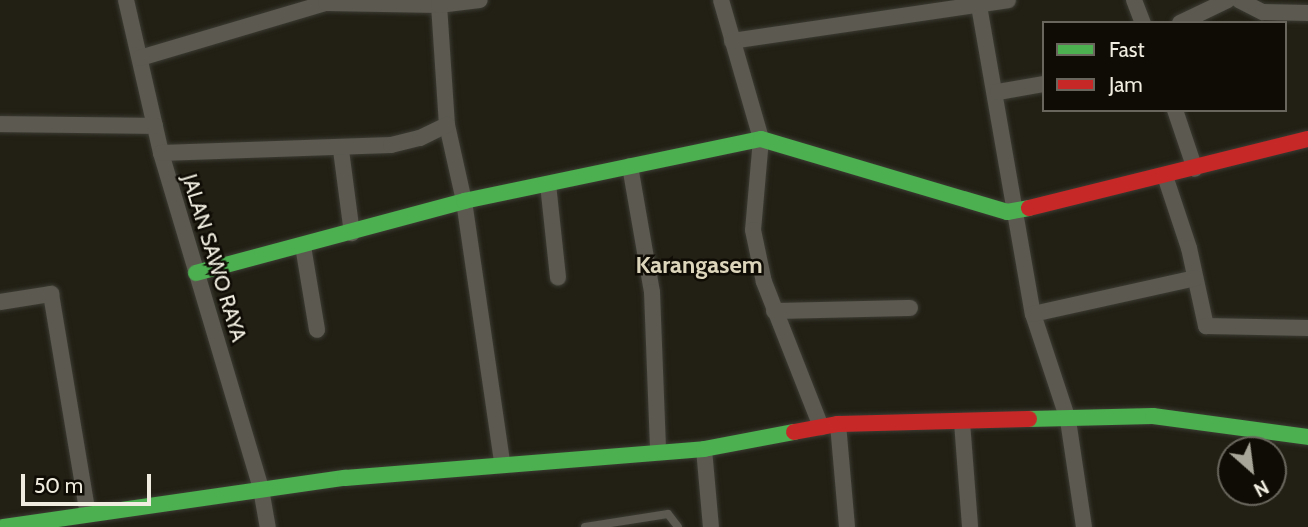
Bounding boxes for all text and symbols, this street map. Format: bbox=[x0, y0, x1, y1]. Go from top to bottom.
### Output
legend bbox=[1042, 21, 1287, 112]
text: Fast bbox=[1109, 37, 1145, 62]
text: Jam bbox=[1109, 72, 1143, 97]
street label: JALAN SAWO RAYA bbox=[177, 171, 251, 345]
district label: Karangasem bbox=[635, 251, 763, 279]
north arrow bbox=[1217, 436, 1287, 506]
scale bar bbox=[24, 461, 154, 505]
text: 50 m bbox=[34, 473, 83, 498]
text: N bbox=[1250, 475, 1272, 502]

